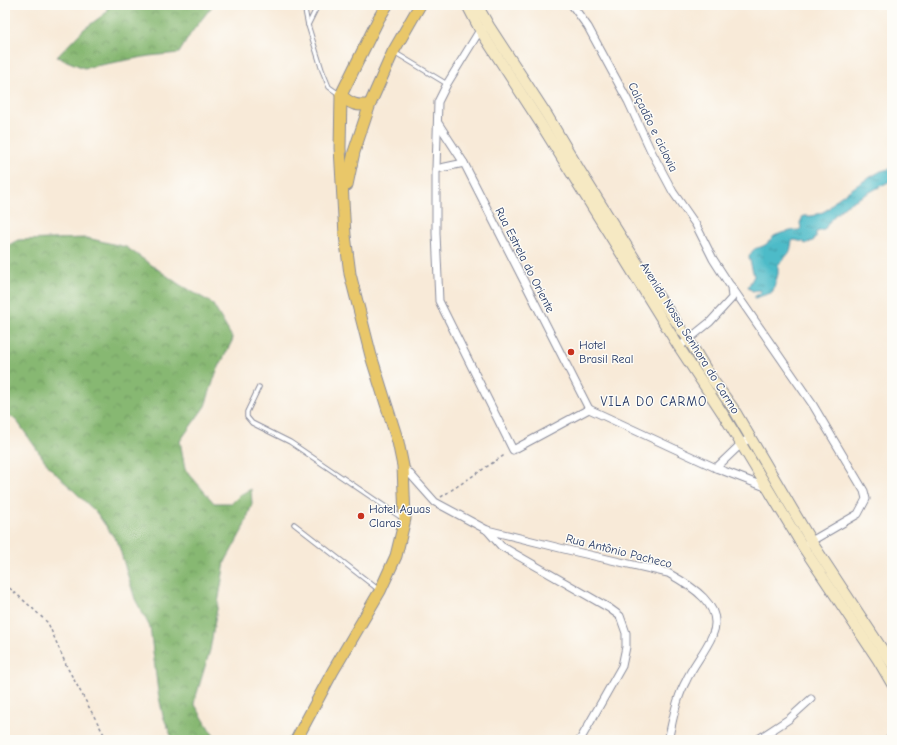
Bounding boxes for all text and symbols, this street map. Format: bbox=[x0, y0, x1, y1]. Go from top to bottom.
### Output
street label: Calçadão e ciclovia bbox=[625, 80, 681, 174]
street label: Rua Estrela do Oriente bbox=[492, 205, 558, 315]
street label: Avenida Nossa Senhora do Carmo bbox=[637, 260, 743, 416]
place label: Hotel Brasil Real bbox=[579, 338, 633, 366]
marker: Hotel Brasil Real bbox=[566, 347, 576, 357]
district label: VILA DO CARMO bbox=[601, 394, 707, 409]
place label: Hotel Aguas Claras bbox=[369, 502, 430, 530]
marker: Hotel Aguas Claras bbox=[356, 511, 366, 521]
street label: Rua Antônio Pacheco bbox=[564, 531, 674, 571]

